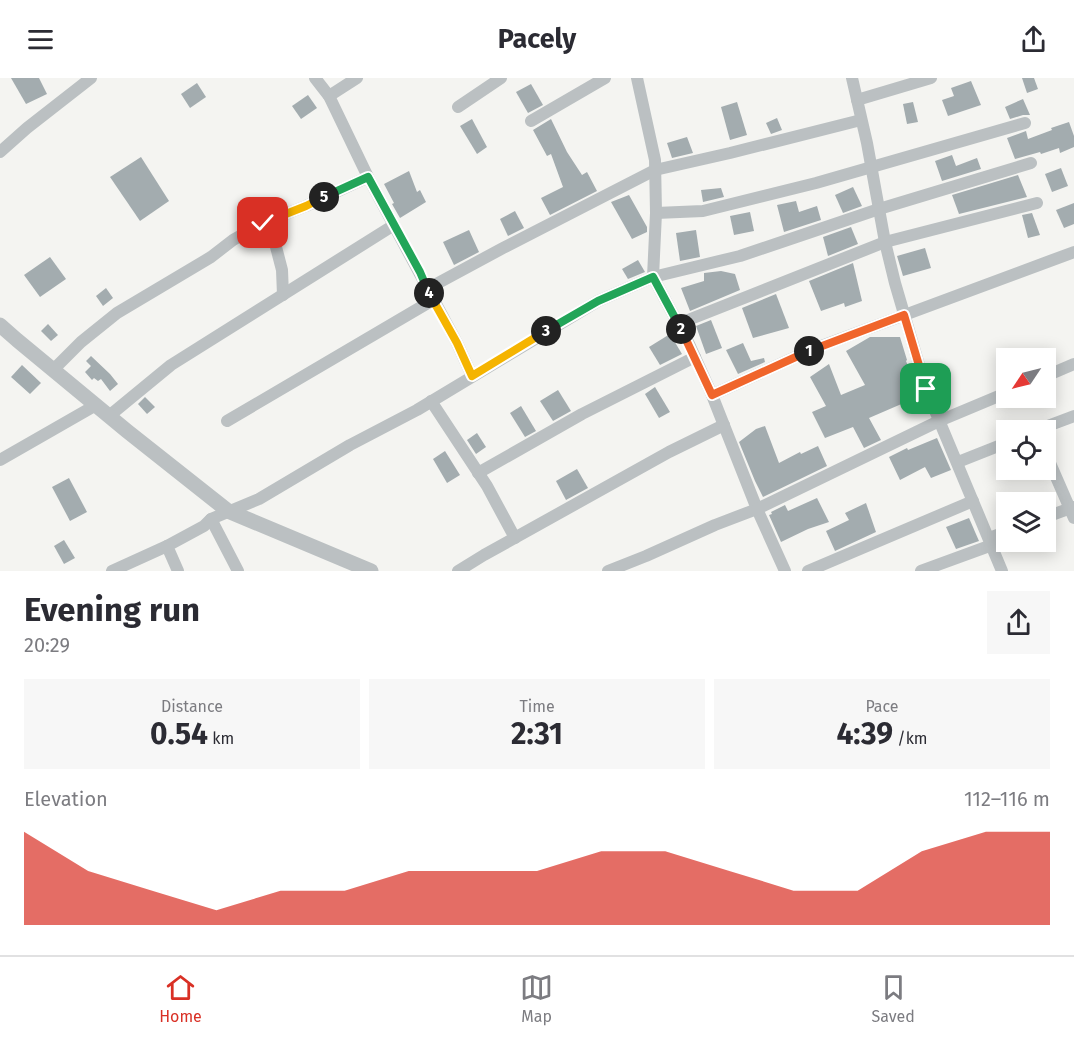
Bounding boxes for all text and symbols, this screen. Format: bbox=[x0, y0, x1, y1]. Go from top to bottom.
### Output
icon: menu bbox=[24, 23, 57, 56]
text: Pacely bbox=[498, 23, 576, 55]
icon: share bbox=[1017, 23, 1050, 56]
pin: 5 bbox=[309, 182, 339, 212]
text: 5 bbox=[320, 187, 328, 206]
pin bbox=[237, 197, 288, 248]
icon: check bbox=[246, 206, 279, 239]
pin: 4 bbox=[414, 278, 444, 308]
text: 4 bbox=[424, 283, 434, 302]
pin: 2 bbox=[666, 314, 696, 344]
pin: 3 bbox=[531, 316, 561, 346]
text: 2 bbox=[677, 319, 685, 338]
text: 3 bbox=[542, 321, 550, 340]
pin: 1 bbox=[794, 336, 824, 366]
text: 1 bbox=[805, 341, 813, 360]
north arrow bbox=[996, 348, 1056, 408]
map controls bbox=[996, 348, 1056, 552]
pin bbox=[900, 363, 951, 414]
icon: arrive bbox=[909, 372, 942, 405]
button: locate bbox=[996, 420, 1056, 480]
button: layers bbox=[996, 492, 1056, 552]
text: Evening run bbox=[24, 590, 200, 630]
button: share bbox=[987, 591, 1050, 654]
text: 20:29 bbox=[24, 633, 70, 657]
text: Distance bbox=[161, 697, 223, 716]
text: Time bbox=[519, 697, 555, 716]
text: Pace bbox=[865, 697, 899, 716]
text: 0.54 bbox=[150, 716, 208, 752]
text: 2:31 bbox=[511, 716, 563, 752]
text: 4:39 bbox=[836, 716, 893, 752]
text: km bbox=[208, 729, 234, 748]
text: /km bbox=[893, 729, 928, 748]
text: Elevation bbox=[24, 787, 108, 811]
text: 112–116 m bbox=[964, 787, 1050, 811]
tab: Home bbox=[159, 971, 202, 1026]
tab: Map bbox=[520, 971, 553, 1026]
tab: Saved bbox=[872, 971, 915, 1026]

